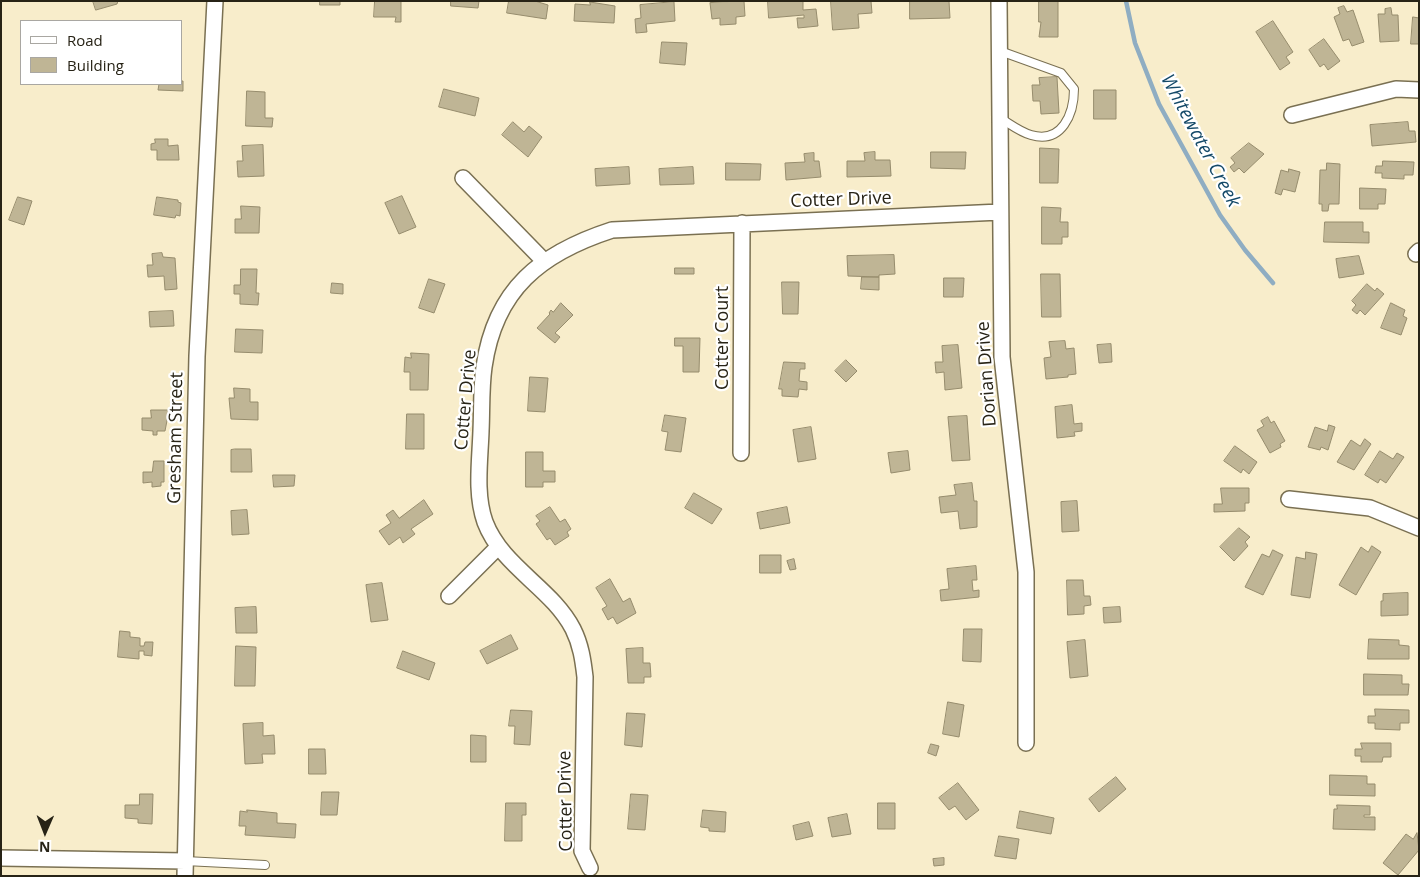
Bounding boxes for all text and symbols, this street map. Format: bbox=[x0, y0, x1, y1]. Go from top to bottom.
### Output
legend bbox=[20, 20, 182, 85]
text: Road bbox=[67, 30, 103, 50]
text: Building bbox=[67, 55, 124, 75]
water label: Whitewater Creek bbox=[1155, 71, 1245, 211]
street label: Cotter Drive bbox=[790, 187, 892, 213]
street label: Cotter Court bbox=[712, 286, 734, 390]
street label: Dorian Drive bbox=[973, 321, 1001, 427]
street label: Cotter Drive bbox=[451, 349, 481, 451]
street label: Gresham Street bbox=[164, 372, 188, 504]
street label: Cotter Drive bbox=[554, 750, 578, 852]
north arrow bbox=[20, 807, 70, 857]
text: N bbox=[39, 838, 51, 857]

